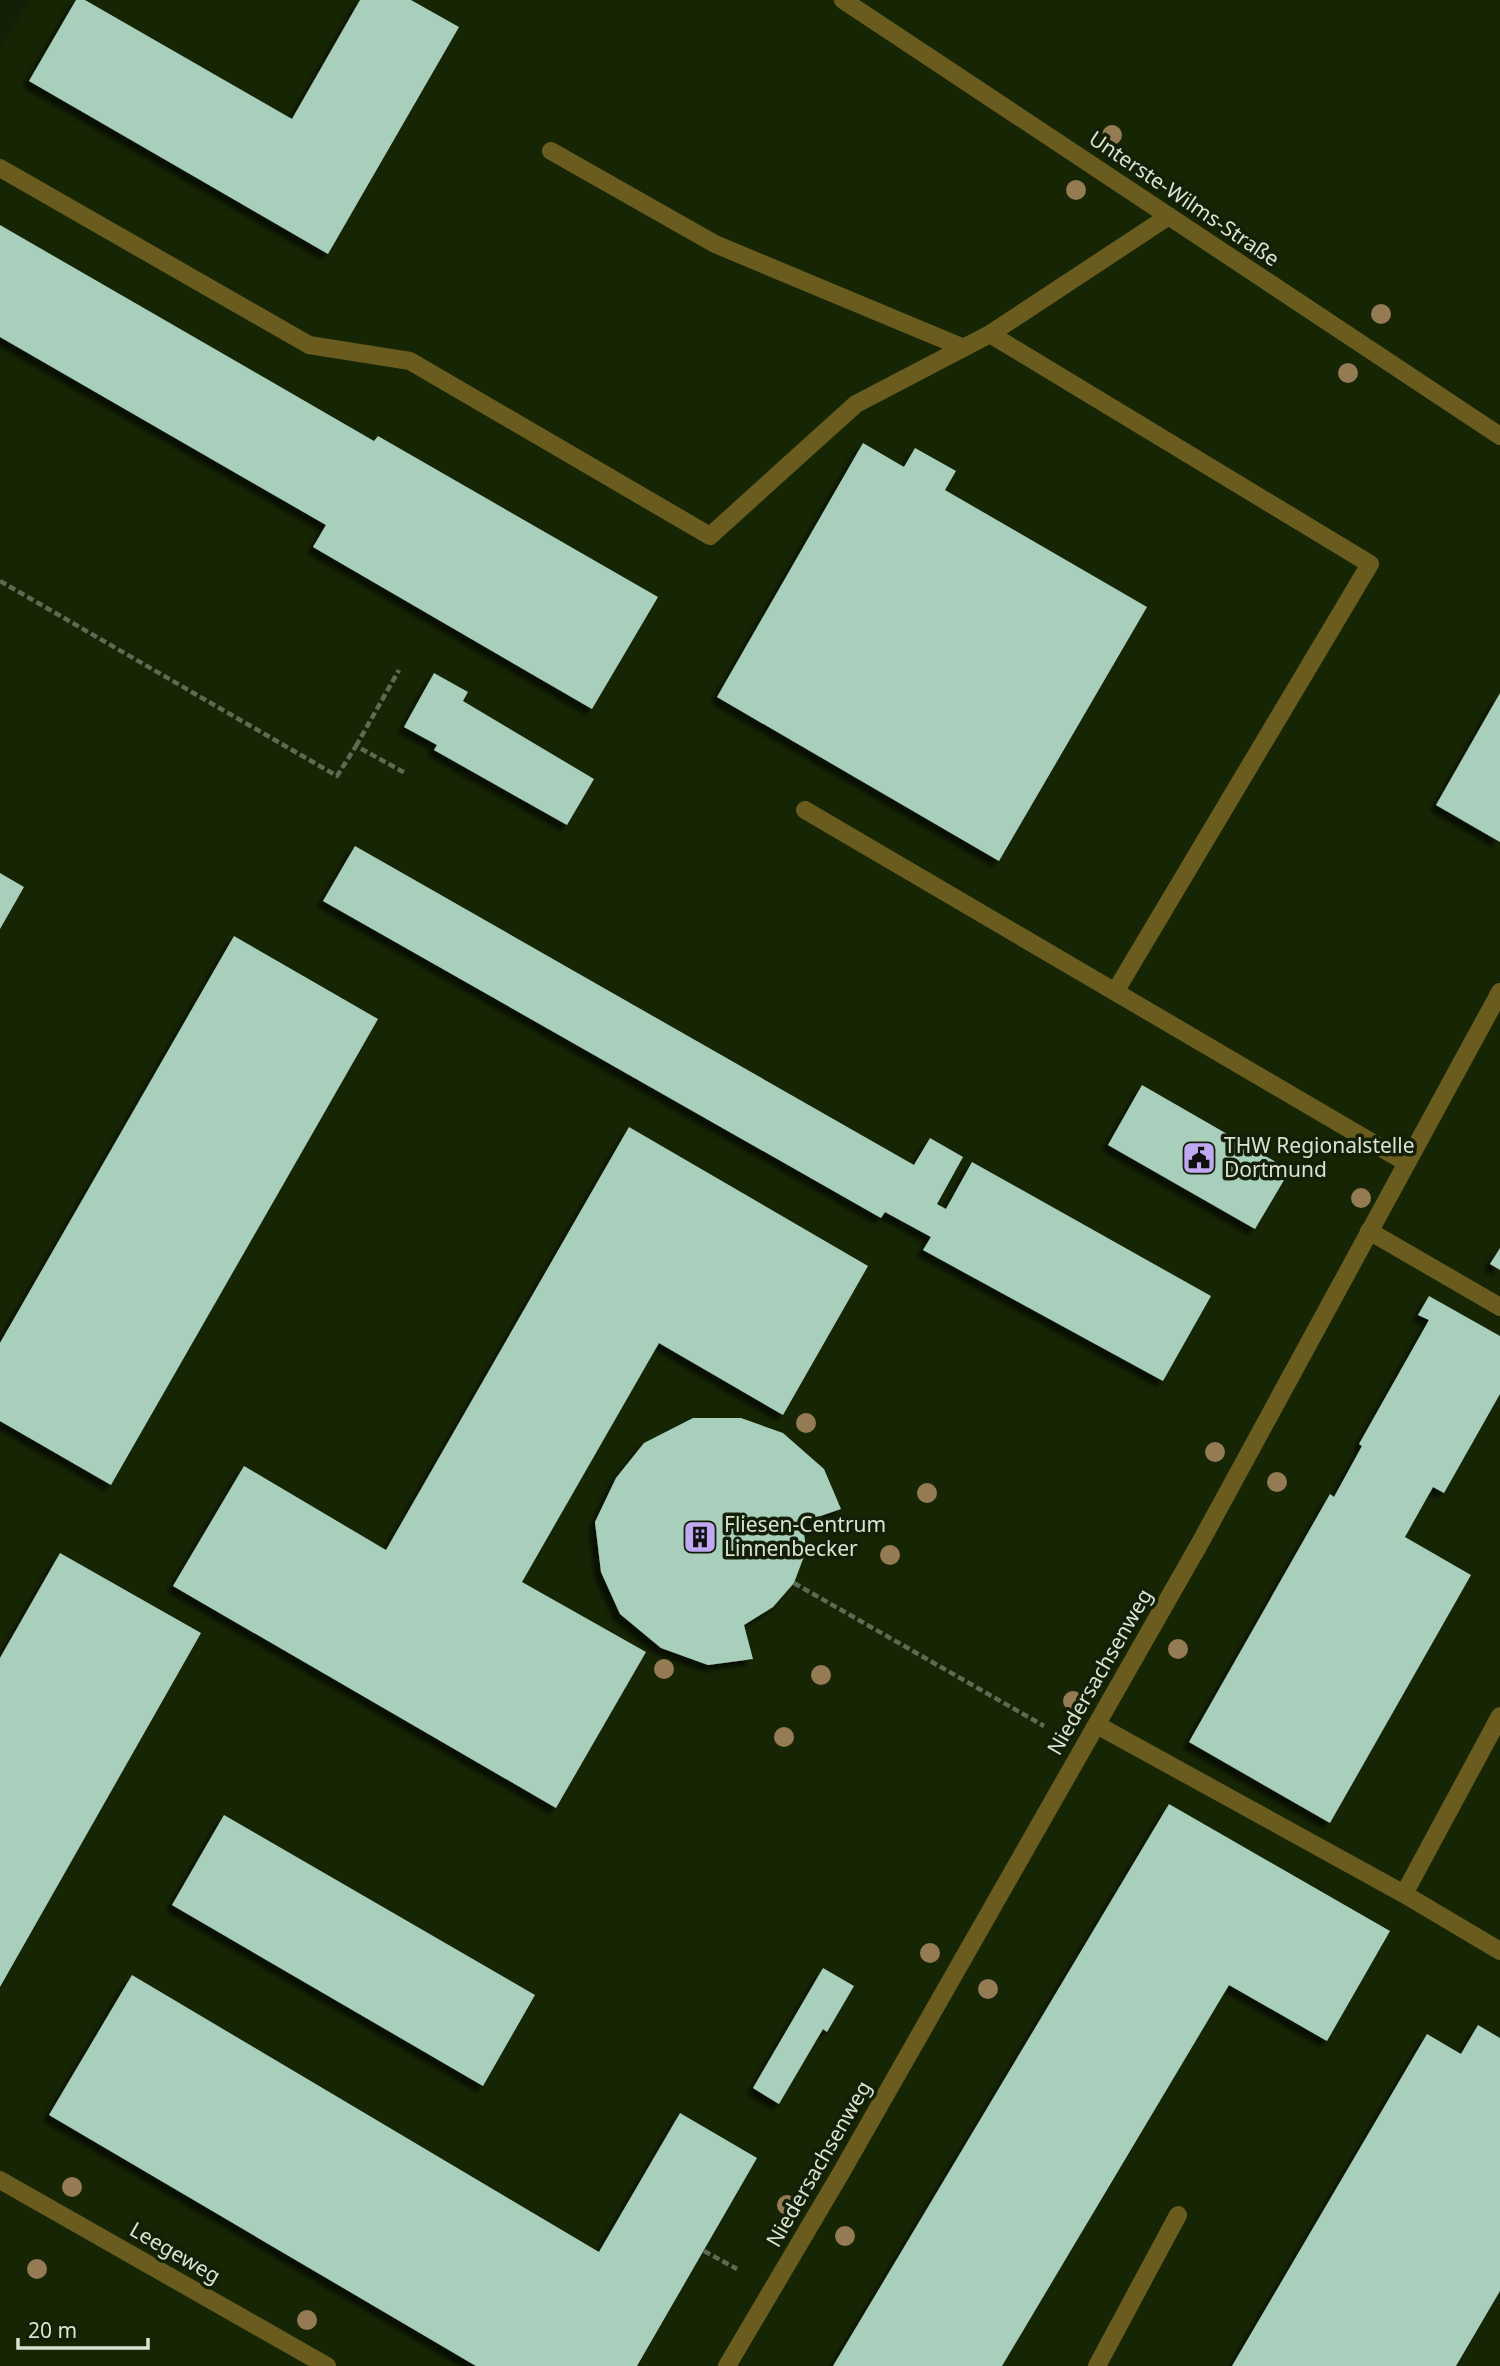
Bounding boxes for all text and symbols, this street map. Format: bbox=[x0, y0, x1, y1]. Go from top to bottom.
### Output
street label: Unterste-Wilms-Straße bbox=[1084, 124, 1285, 272]
place label: THW Regionalstelle Dortmund bbox=[1224, 1131, 1415, 1183]
public building icon: THW Regionalstelle Dortmund bbox=[1180, 1139, 1218, 1177]
place label: Fliesen-Centrum Linnenbecker bbox=[724, 1510, 886, 1562]
building icon: Fliesen-Centrum Linnenbecker bbox=[681, 1518, 719, 1556]
street label: Niedersachsenweg bbox=[1040, 1583, 1158, 1760]
street label: Niedersachsenweg bbox=[759, 2075, 877, 2252]
street label: Leegeweg bbox=[125, 2215, 226, 2289]
scale bar bbox=[18, 2306, 147, 2350]
text: 20 m bbox=[28, 2316, 77, 2344]

